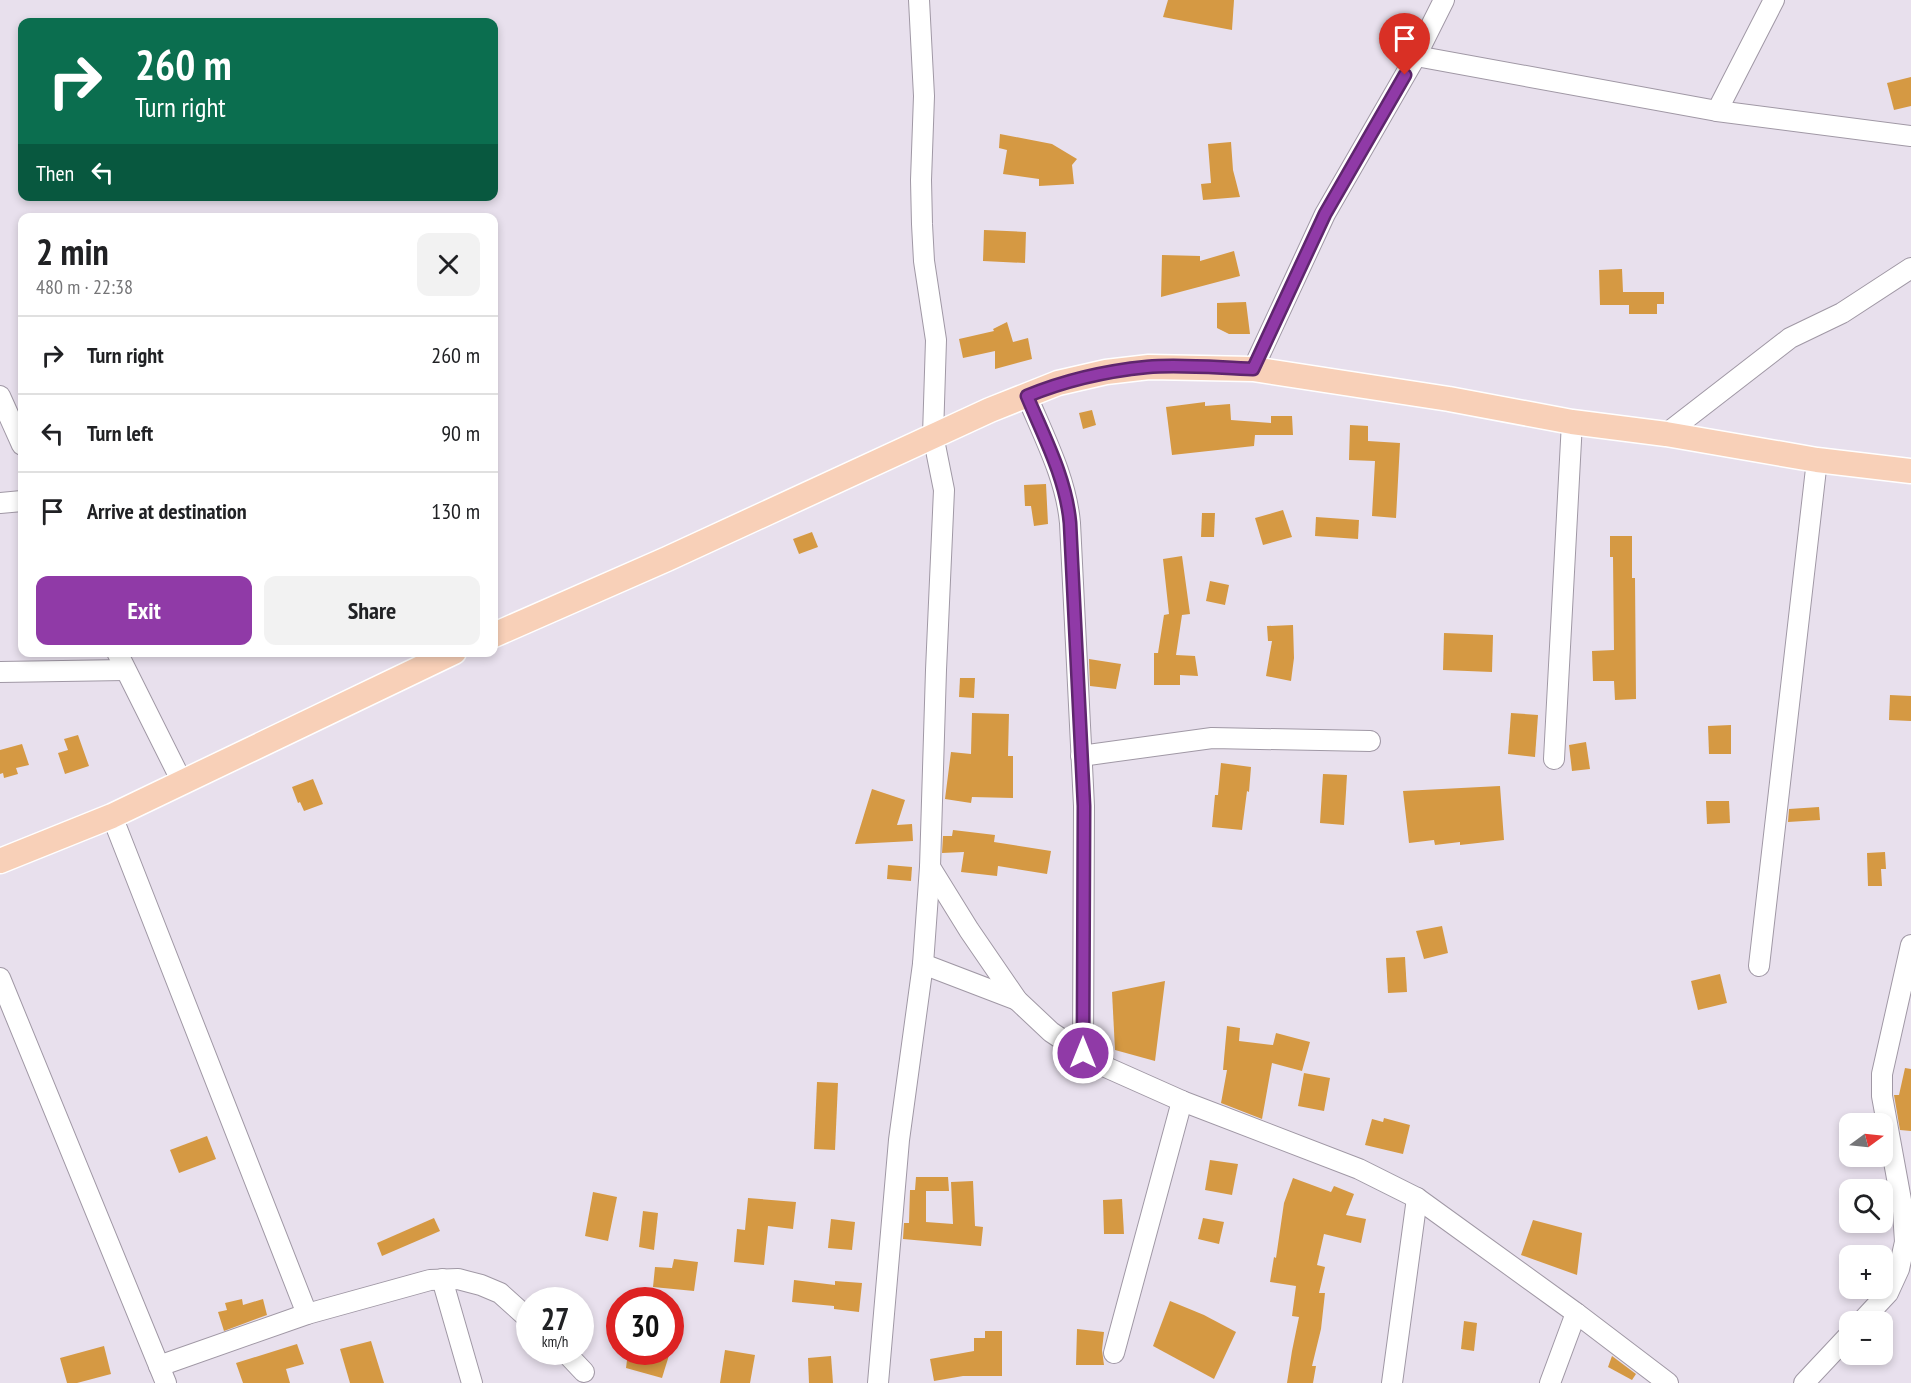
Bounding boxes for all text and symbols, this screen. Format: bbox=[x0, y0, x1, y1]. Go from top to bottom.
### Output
pin bbox=[1379, 13, 1430, 75]
icon: arrive bbox=[1388, 22, 1421, 55]
text: 260 m bbox=[135, 37, 232, 92]
icon: right bbox=[36, 42, 114, 120]
text: Turn right bbox=[135, 90, 226, 124]
icon: left bbox=[86, 156, 119, 189]
text: Then bbox=[36, 159, 74, 187]
text: 2 min bbox=[36, 228, 109, 275]
button: close bbox=[417, 233, 480, 296]
text: 480 m · 22:38 bbox=[36, 274, 133, 300]
icon: right bbox=[36, 339, 69, 372]
text: Turn right bbox=[87, 341, 164, 369]
text: 260 m bbox=[431, 341, 480, 369]
icon: left bbox=[36, 417, 69, 450]
text: Turn left bbox=[87, 419, 153, 447]
text: 90 m bbox=[441, 419, 480, 447]
icon: arrive bbox=[36, 495, 69, 528]
text: Arrive at destination bbox=[87, 497, 247, 525]
text: 130 m bbox=[431, 497, 480, 525]
button: Exit bbox=[36, 576, 252, 645]
button: Share bbox=[264, 576, 480, 645]
position arrow bbox=[1051, 1021, 1115, 1085]
north arrow bbox=[1839, 1113, 1893, 1167]
map controls bbox=[1839, 1113, 1893, 1365]
button: search bbox=[1839, 1179, 1893, 1233]
button: + bbox=[1839, 1245, 1893, 1299]
speed limit sign: 30 bbox=[606, 1287, 684, 1365]
text: 27 bbox=[541, 1299, 569, 1338]
button: − bbox=[1839, 1311, 1893, 1365]
text: km/h bbox=[542, 1332, 568, 1351]

